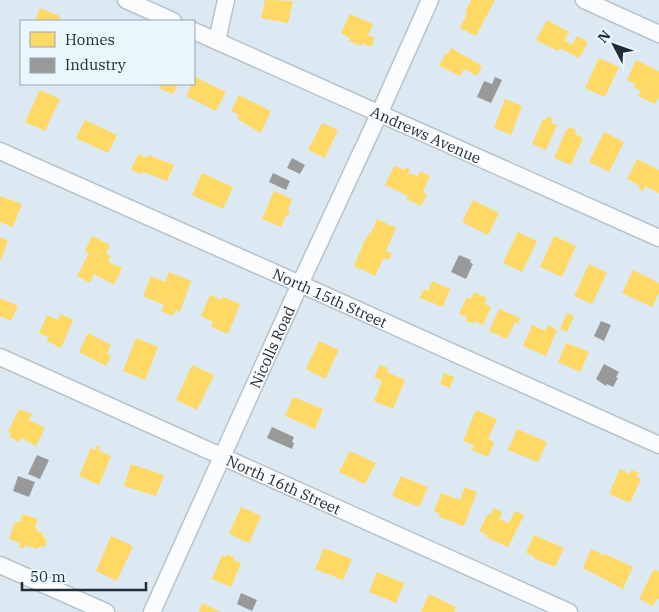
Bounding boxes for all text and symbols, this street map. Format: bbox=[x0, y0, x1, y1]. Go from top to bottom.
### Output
legend bbox=[20, 20, 195, 85]
north arrow bbox=[589, 20, 639, 70]
text: N bbox=[594, 26, 615, 47]
text: Homes bbox=[65, 30, 115, 49]
text: Industry bbox=[65, 55, 126, 74]
street label: Andrews Avenue bbox=[368, 101, 484, 167]
street label: North 15th Street bbox=[270, 264, 390, 331]
street label: Nicolls Road bbox=[245, 303, 298, 391]
street label: North 16th Street bbox=[224, 450, 344, 518]
scale bar bbox=[22, 560, 146, 592]
text: 50 m bbox=[30, 567, 66, 586]

